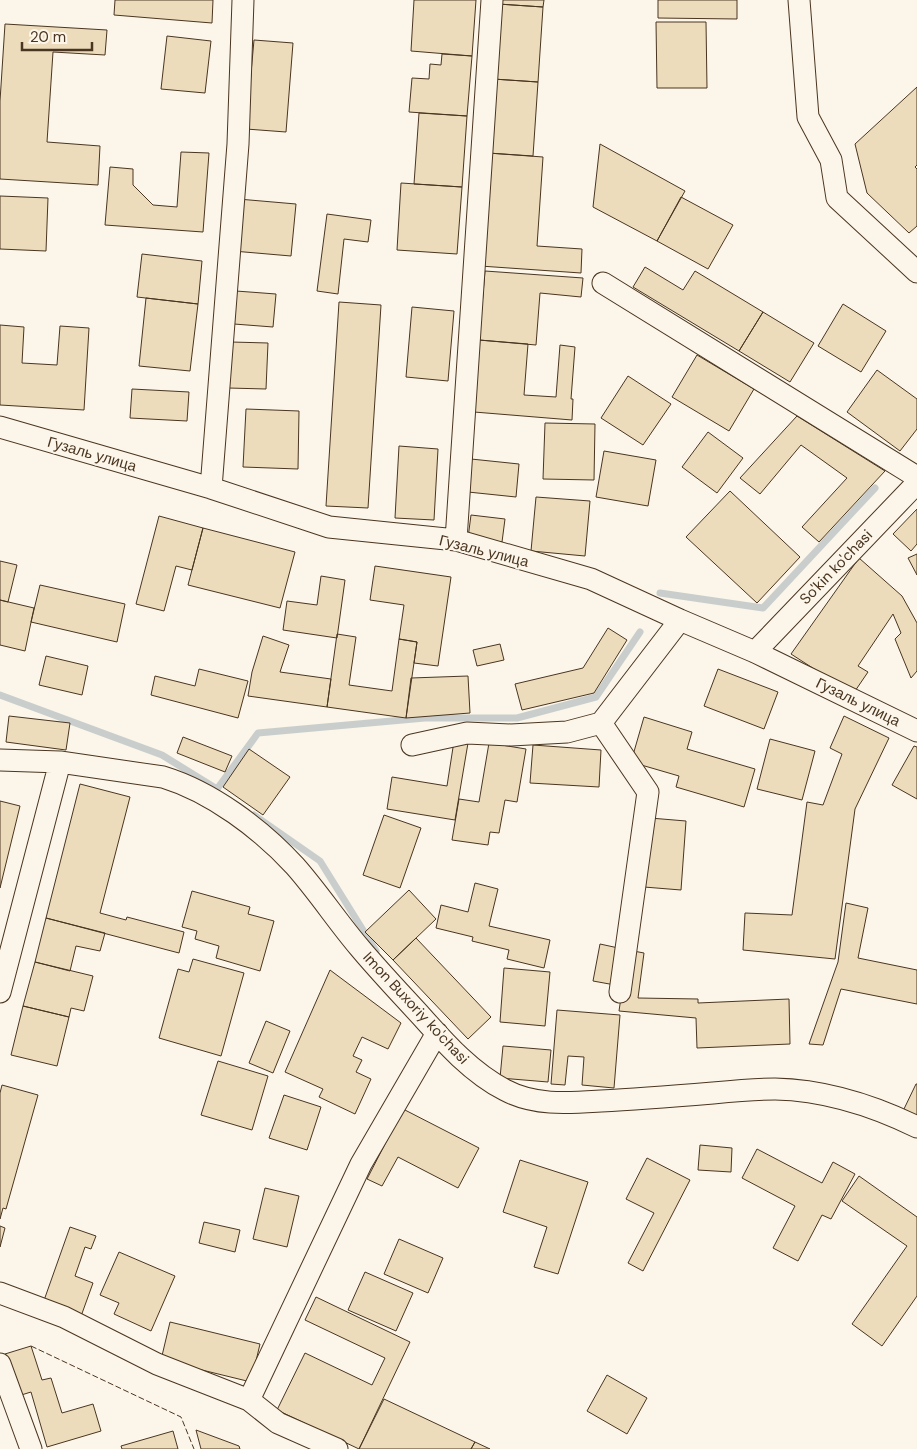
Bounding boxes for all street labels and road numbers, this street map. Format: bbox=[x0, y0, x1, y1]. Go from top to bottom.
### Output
street label: Гузаль улица bbox=[45, 432, 139, 476]
street label: So'kin ko'chasi bbox=[795, 525, 877, 609]
street label: Гузаль улица bbox=[437, 530, 532, 572]
street label: Гузаль улица bbox=[812, 673, 904, 731]
street label: Imon Buxoriy ko'chasi bbox=[359, 947, 473, 1069]

